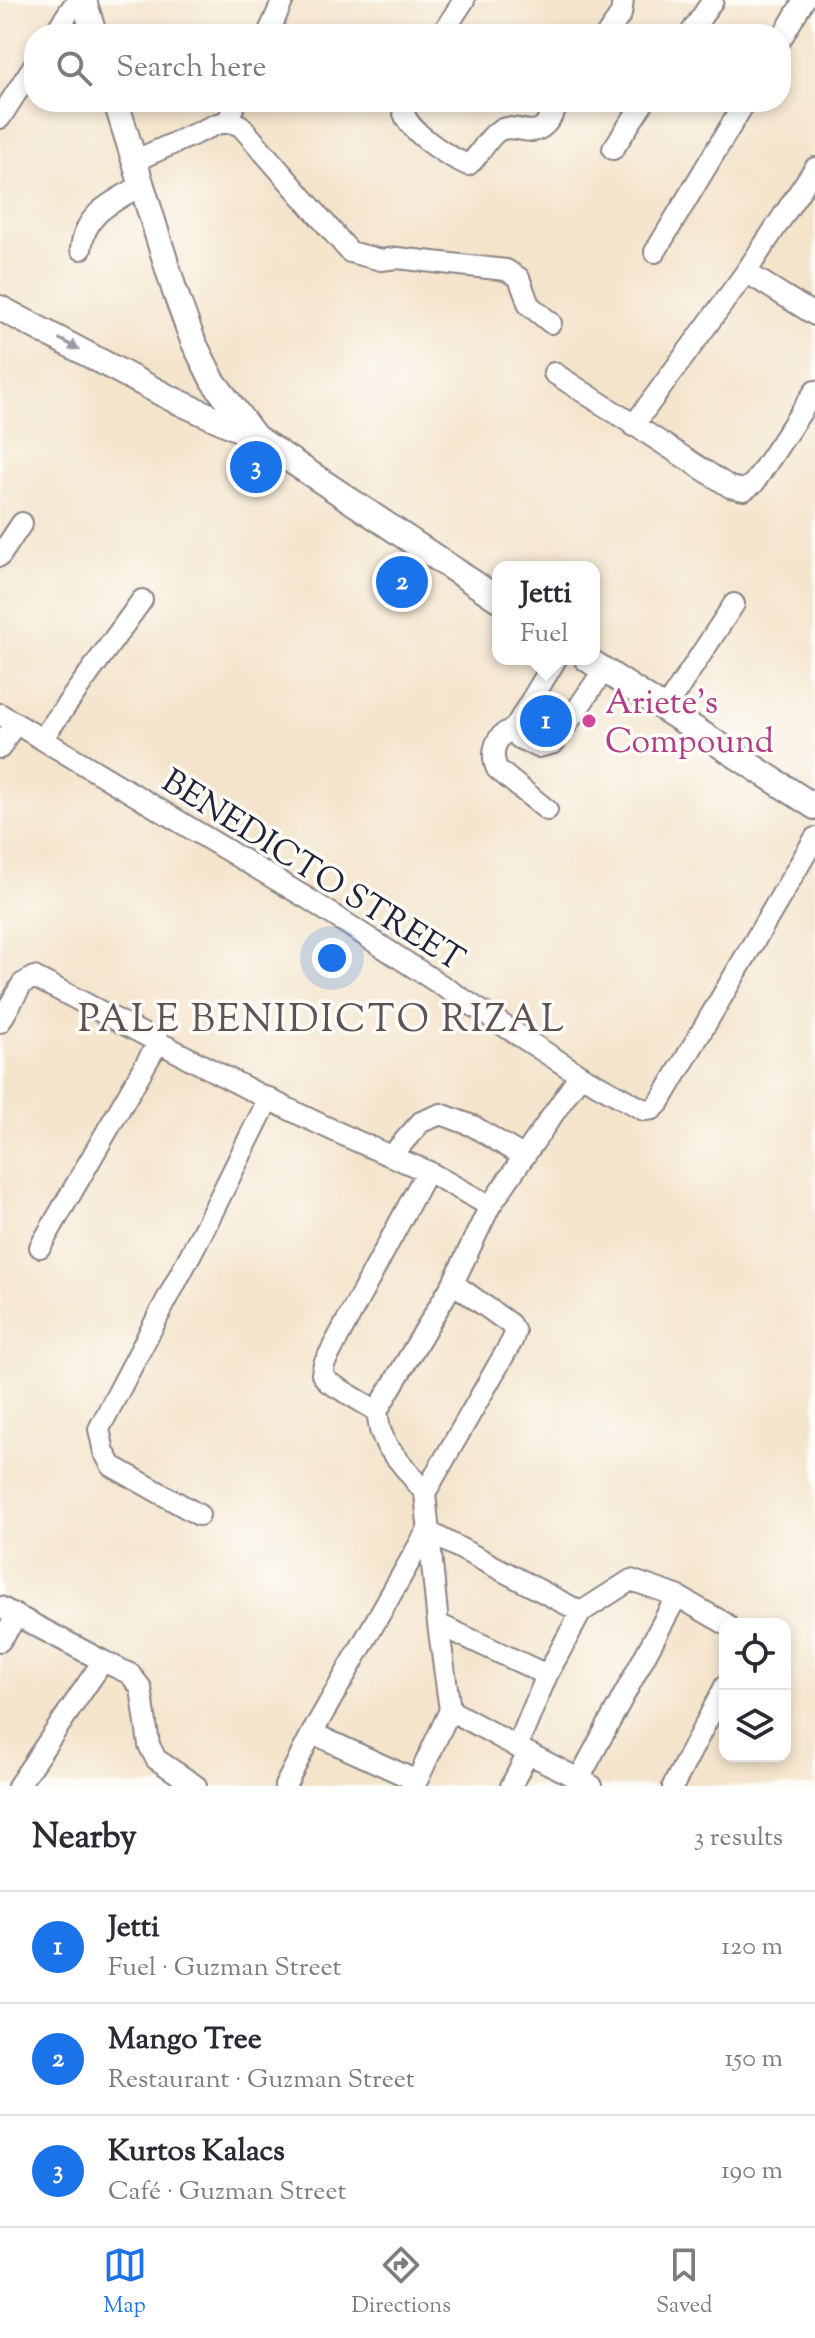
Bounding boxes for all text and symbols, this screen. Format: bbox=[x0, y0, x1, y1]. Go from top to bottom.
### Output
search box bbox=[24, 24, 791, 112]
icon: search bbox=[52, 46, 96, 90]
text: Search here bbox=[116, 47, 266, 90]
one-way arrow bbox=[58, 337, 80, 351]
pin: 3 bbox=[230, 437, 282, 497]
pin: 2 bbox=[376, 552, 428, 612]
popup bbox=[492, 561, 600, 665]
text: Jetti bbox=[520, 573, 572, 616]
text: Fuel bbox=[520, 616, 568, 653]
place label: Ariete's Compound bbox=[605, 680, 774, 768]
pin: 1 bbox=[520, 691, 572, 751]
marker: Ariete's Compound bbox=[580, 712, 598, 730]
street label: BENEDICTO STREET bbox=[151, 759, 473, 985]
your location bbox=[312, 938, 352, 978]
district label: PALE BENIDICTO RIZAL bbox=[78, 995, 566, 1049]
map controls bbox=[719, 1618, 791, 1762]
button: locate bbox=[719, 1618, 791, 1690]
button: layers bbox=[719, 1690, 791, 1762]
text: Nearby bbox=[32, 1814, 137, 1863]
text: 3 results bbox=[694, 1820, 783, 1857]
text: Jetti bbox=[108, 1907, 160, 1950]
text: 1 bbox=[54, 1929, 62, 1966]
text: 120 m bbox=[721, 1929, 783, 1966]
text: Fuel · Guzman Street bbox=[108, 1950, 341, 1987]
text: Mango Tree bbox=[108, 2019, 262, 2062]
text: 2 bbox=[52, 2041, 64, 2078]
text: 150 m bbox=[724, 2041, 783, 2078]
text: Restaurant · Guzman Street bbox=[108, 2062, 415, 2099]
text: Kurtos Kalacs bbox=[108, 2131, 285, 2174]
text: 3 bbox=[53, 2153, 63, 2190]
text: 190 m bbox=[721, 2153, 783, 2190]
text: Café · Guzman Street bbox=[108, 2174, 346, 2211]
tab: Map bbox=[103, 2243, 147, 2323]
tab: Directions bbox=[352, 2243, 451, 2323]
tab: Saved bbox=[656, 2243, 712, 2323]

